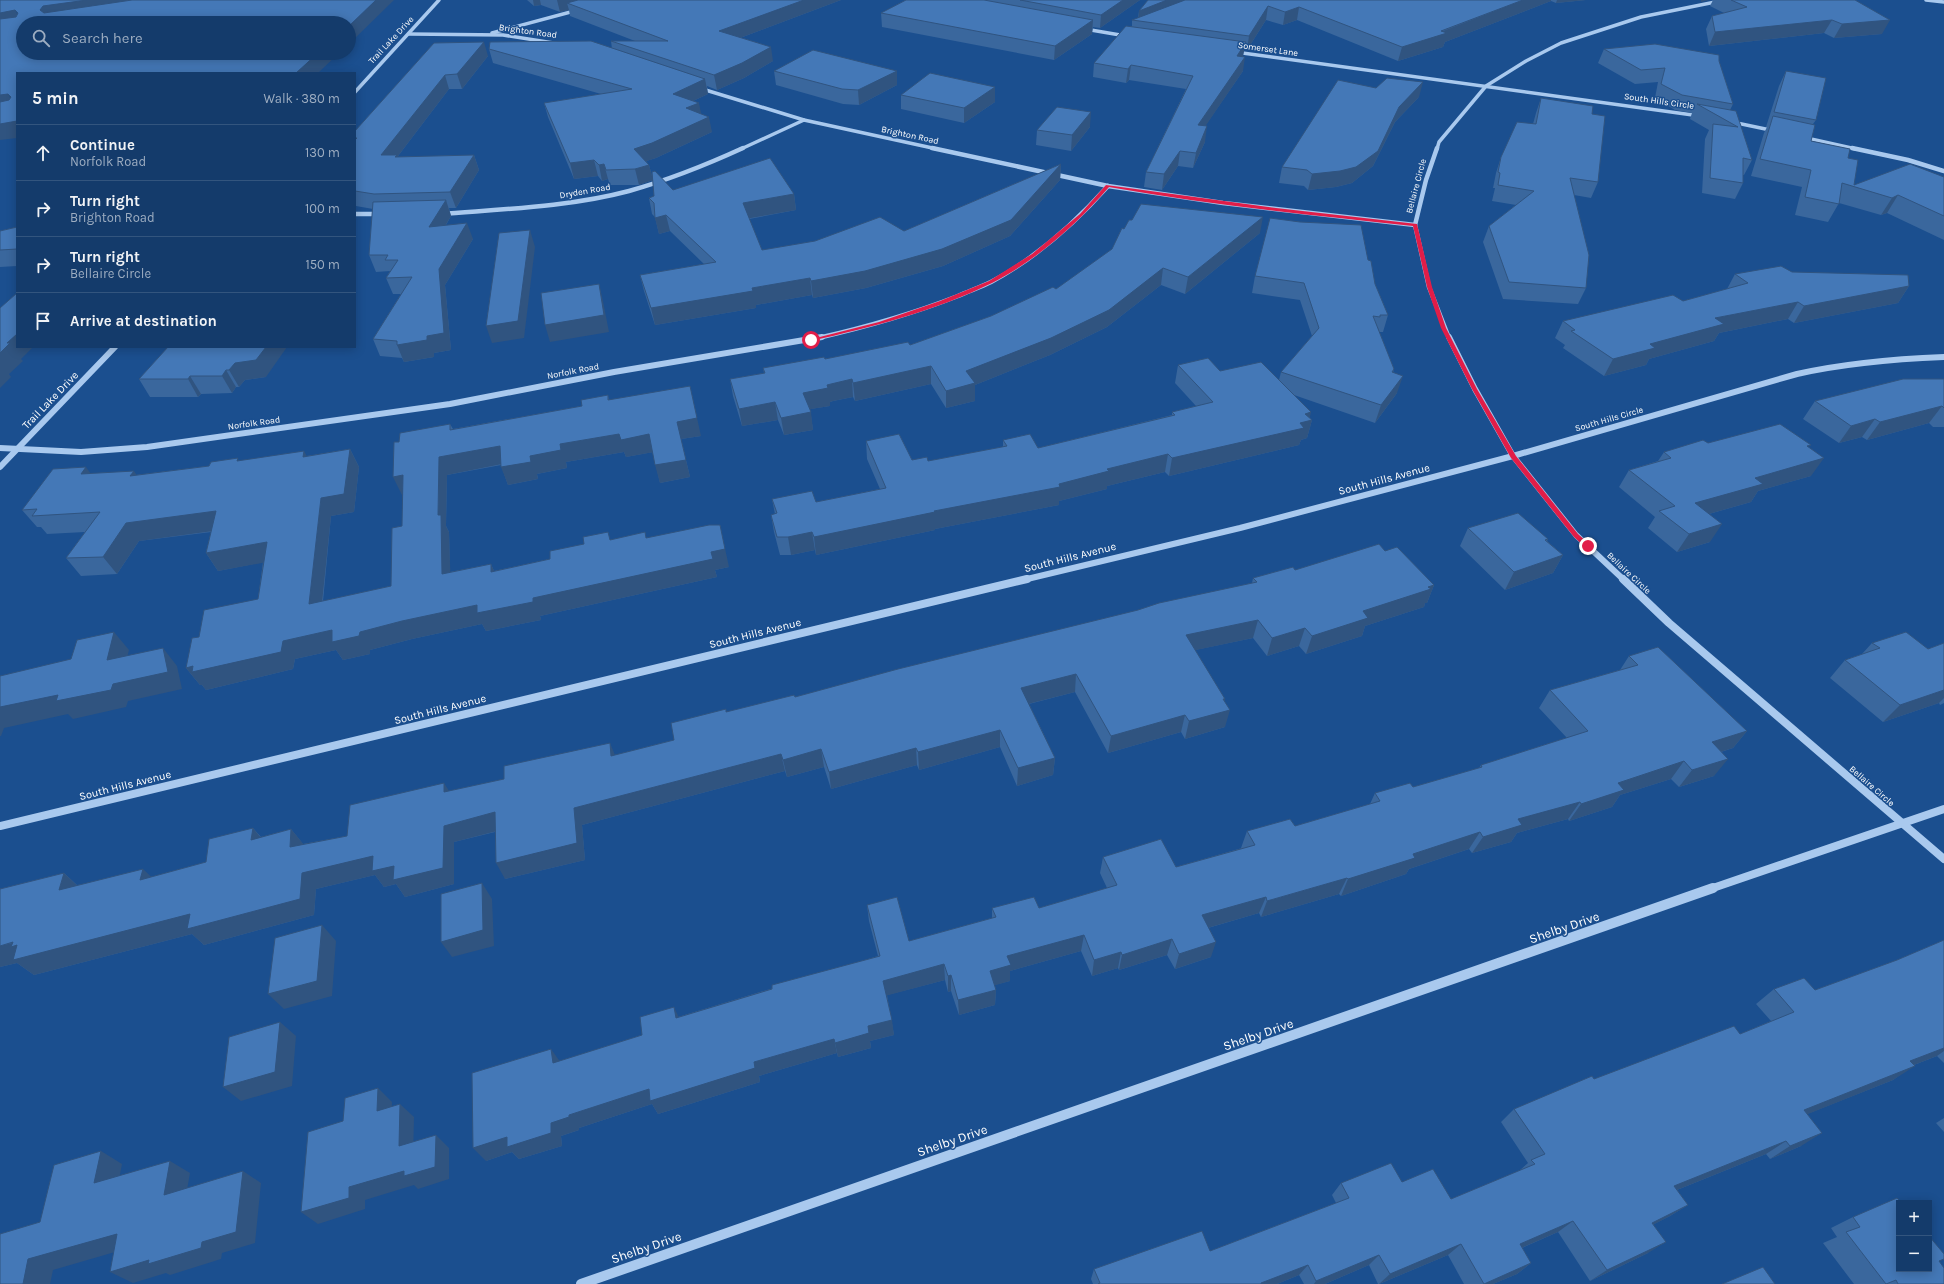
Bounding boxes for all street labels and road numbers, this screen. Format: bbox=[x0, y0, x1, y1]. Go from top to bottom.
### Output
street label: Trail Lake Drive bbox=[366, 14, 416, 66]
street label: Brighton Road bbox=[498, 22, 558, 40]
street label: Somerset Lane bbox=[1237, 40, 1299, 58]
street label: South Hills Circle bbox=[1623, 91, 1695, 111]
street label: Brighton Road bbox=[880, 124, 940, 146]
street label: Bellaire Circle bbox=[1404, 157, 1428, 214]
street label: Dryden Road bbox=[559, 182, 611, 200]
street label: Norfolk Road bbox=[546, 361, 600, 381]
street label: Trail Lake Drive bbox=[20, 369, 81, 432]
street label: South Hills Circle bbox=[1574, 404, 1645, 434]
street label: Norfolk Road bbox=[227, 414, 281, 432]
street label: South Hills Avenue bbox=[1337, 461, 1432, 498]
street label: South Hills Avenue bbox=[1023, 540, 1118, 575]
street label: Bellaire Circle bbox=[1605, 550, 1653, 596]
street label: South Hills Avenue bbox=[708, 616, 803, 651]
street label: South Hills Avenue bbox=[393, 692, 488, 727]
street label: Bellaire Circle bbox=[1848, 764, 1897, 808]
street label: South Hills Avenue bbox=[78, 768, 173, 803]
street label: Shelby Drive bbox=[1527, 908, 1602, 946]
street label: Shelby Drive bbox=[1221, 1015, 1296, 1053]
street label: Shelby Drive bbox=[915, 1121, 990, 1159]
street label: Shelby Drive bbox=[609, 1228, 684, 1266]

